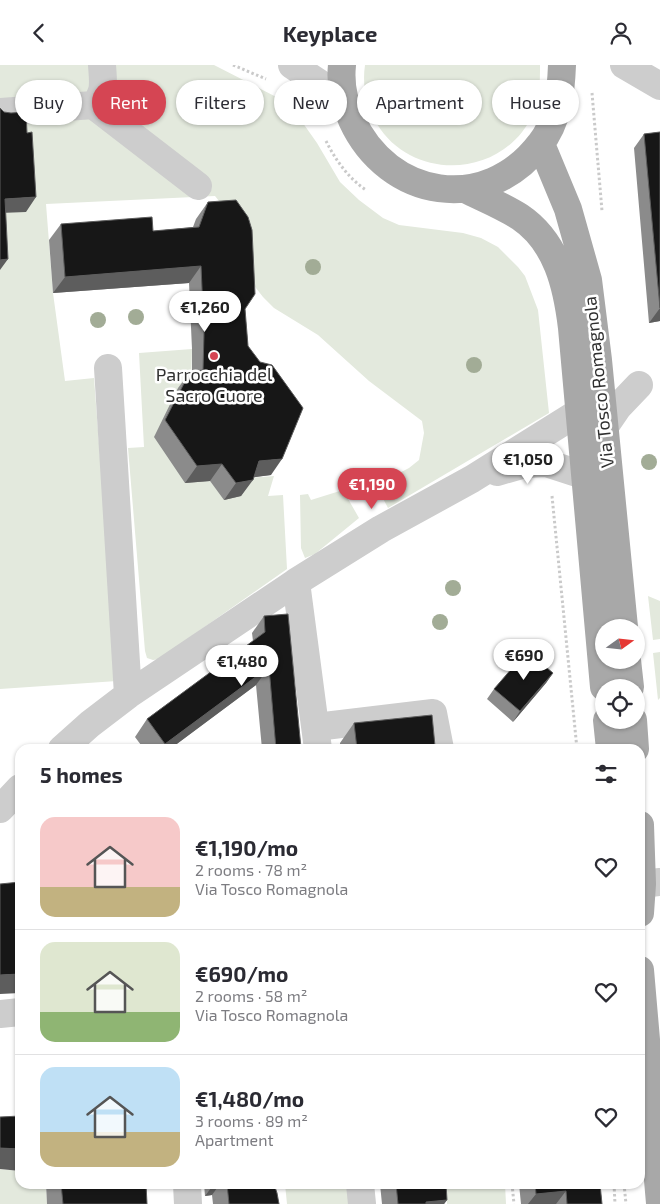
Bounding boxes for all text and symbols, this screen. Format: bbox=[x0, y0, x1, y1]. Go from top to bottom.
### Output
icon: back bbox=[25, 19, 53, 47]
icon: person bbox=[607, 19, 635, 47]
text: Keyplace bbox=[283, 20, 377, 46]
chip: Buy bbox=[15, 80, 82, 125]
chip: Rent bbox=[92, 80, 166, 125]
chip: Filters bbox=[176, 80, 264, 125]
chip: New bbox=[274, 80, 347, 125]
chip: Apartment bbox=[357, 80, 482, 125]
chip: House bbox=[492, 80, 579, 125]
pin: €1,260 bbox=[164, 291, 246, 333]
street label: Via Tosco Romagnola bbox=[578, 295, 618, 469]
text: €1,260 bbox=[180, 297, 230, 316]
marker: Parrocchia del Sacro Cuore bbox=[208, 350, 220, 362]
place label: Parrocchia del Sacro Cuore bbox=[156, 363, 273, 406]
pin: €1,050 bbox=[487, 443, 569, 485]
text: €1,050 bbox=[503, 449, 553, 468]
pin: €1,190 bbox=[331, 467, 413, 510]
text: €1,190 bbox=[349, 474, 395, 493]
north arrow bbox=[595, 619, 645, 669]
map controls bbox=[595, 619, 645, 729]
pin: €690 bbox=[494, 639, 554, 681]
pin: €1,480 bbox=[201, 645, 283, 687]
text: €690 bbox=[504, 645, 544, 664]
text: €1,480 bbox=[216, 651, 268, 670]
button: locate bbox=[595, 679, 645, 729]
icon: filters bbox=[592, 760, 620, 788]
text: 5 homes bbox=[40, 762, 123, 787]
text: €1,190/mo bbox=[195, 835, 298, 860]
icon: home bbox=[80, 837, 140, 897]
icon: heart bbox=[592, 853, 620, 881]
text: 2 rooms · 78 m² bbox=[195, 860, 307, 879]
text: Via Tosco Romagnola bbox=[195, 879, 348, 898]
text: €690/mo bbox=[195, 961, 288, 986]
icon: home bbox=[80, 962, 140, 1022]
icon: heart bbox=[592, 978, 620, 1006]
text: 2 rooms · 58 m² bbox=[195, 986, 308, 1005]
text: Via Tosco Romagnola bbox=[195, 1005, 348, 1024]
text: €1,480/mo bbox=[195, 1086, 304, 1111]
icon: home bbox=[80, 1087, 140, 1147]
icon: heart bbox=[592, 1103, 620, 1131]
text: 3 rooms · 89 m² bbox=[195, 1111, 308, 1130]
text: Apartment bbox=[195, 1130, 274, 1149]

